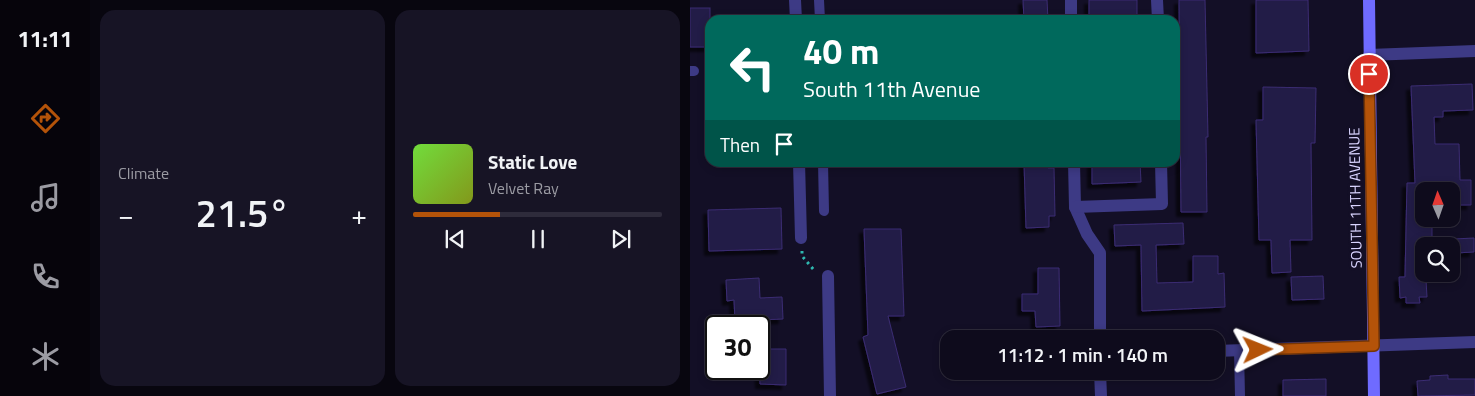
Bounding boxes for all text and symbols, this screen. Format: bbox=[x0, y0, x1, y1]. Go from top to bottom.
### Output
text: 11:11 bbox=[18, 22, 72, 56]
text: 40 m bbox=[803, 24, 879, 78]
icon: left bbox=[720, 35, 785, 100]
pin bbox=[1348, 53, 1390, 95]
icon: arrive bbox=[1355, 60, 1383, 88]
text: South 11th Avenue bbox=[803, 72, 980, 106]
icon: directions bbox=[28, 101, 63, 136]
street label: SOUTH 11TH AVENUE bbox=[1342, 127, 1368, 269]
text: Then bbox=[720, 130, 760, 159]
icon: arrive bbox=[770, 130, 798, 158]
text: Static Love bbox=[488, 147, 577, 176]
text: Climate bbox=[118, 161, 169, 185]
text: Velvet Ray bbox=[488, 176, 559, 200]
icon: music bbox=[28, 180, 63, 215]
north arrow bbox=[1415, 182, 1460, 228]
map controls bbox=[1415, 182, 1460, 282]
text: 21.5° bbox=[195, 184, 290, 242]
text: − bbox=[118, 193, 134, 236]
text: + bbox=[351, 193, 367, 236]
icon: previous bbox=[441, 225, 469, 253]
icon: pause bbox=[524, 225, 552, 253]
icon: next bbox=[607, 225, 635, 253]
button: search bbox=[1415, 237, 1460, 282]
icon: phone bbox=[28, 259, 63, 294]
speed limit sign: 30 bbox=[705, 315, 770, 380]
position arrow bbox=[1231, 323, 1283, 375]
icon: climate bbox=[28, 339, 63, 374]
text: 11:12 · 1 min · 140 m bbox=[997, 340, 1168, 369]

